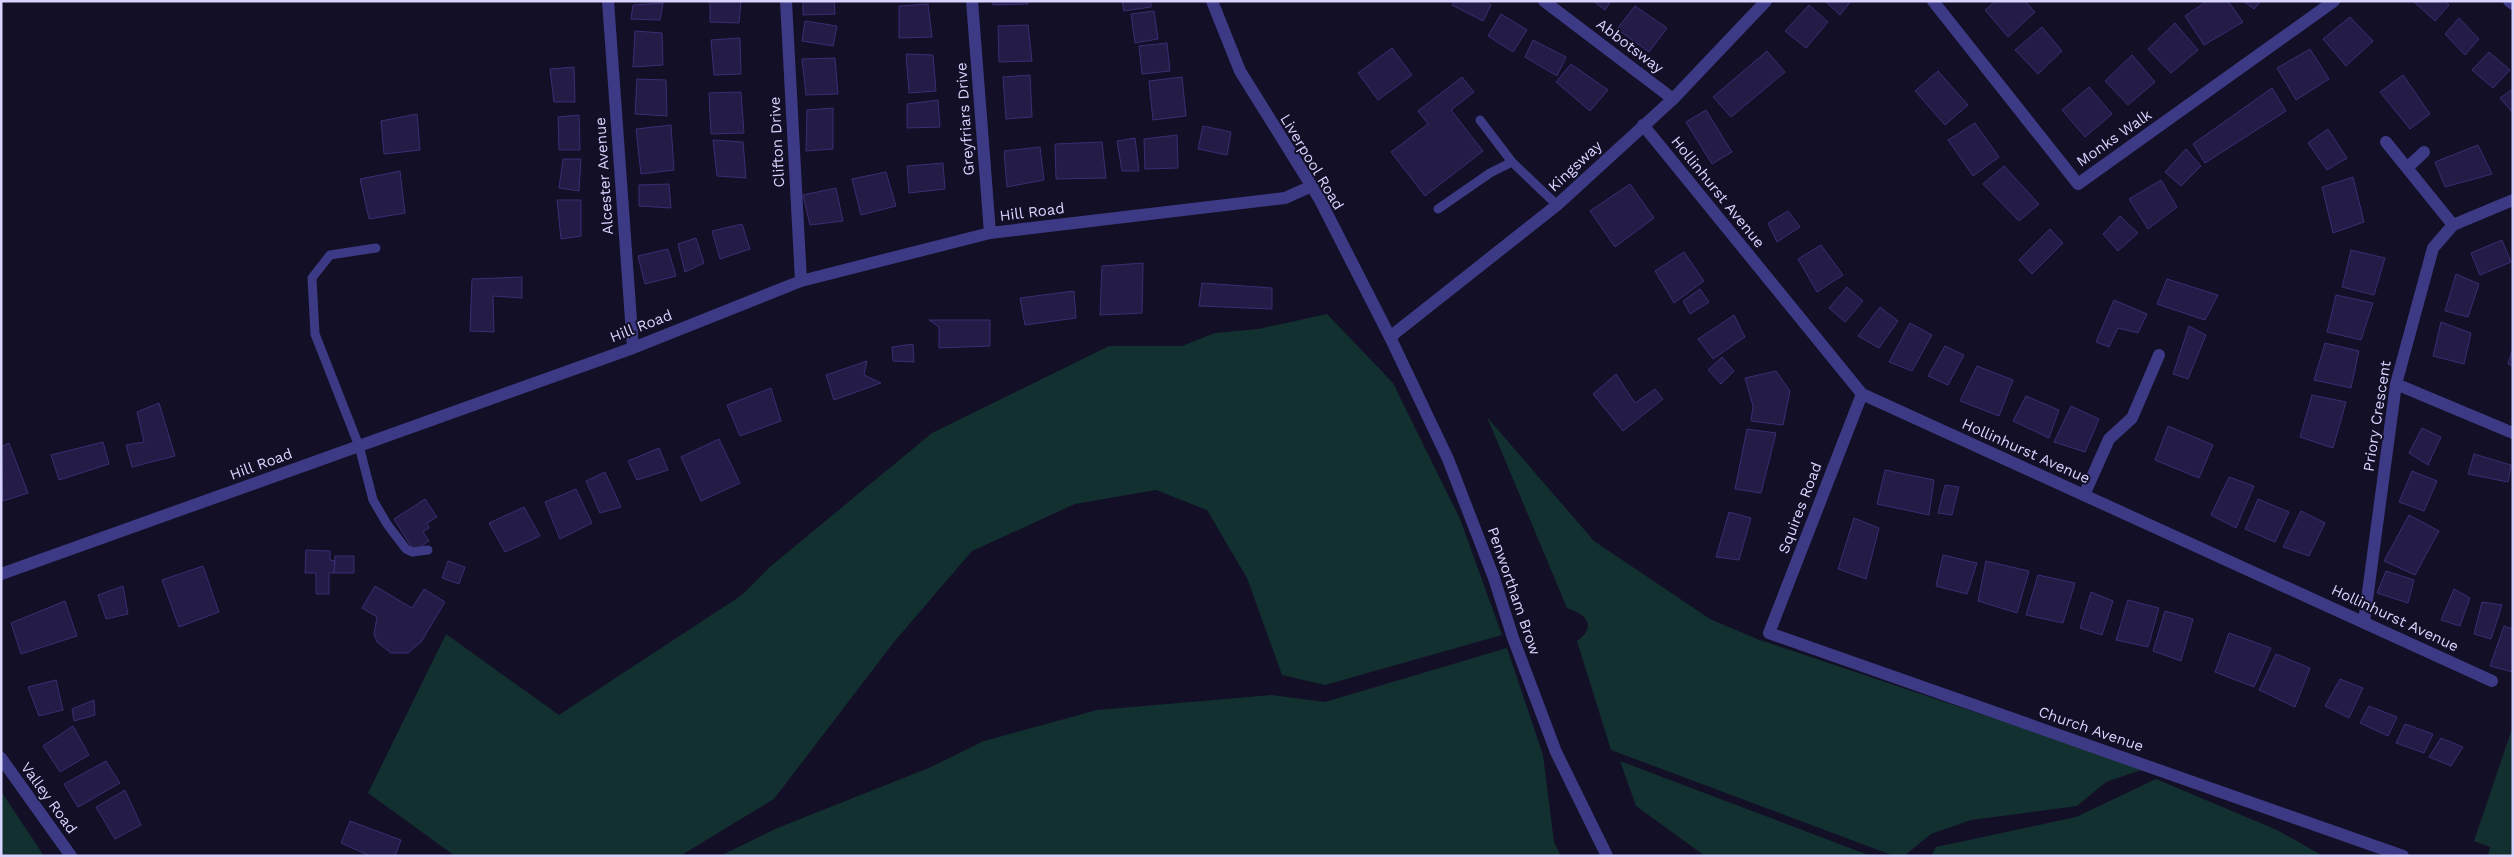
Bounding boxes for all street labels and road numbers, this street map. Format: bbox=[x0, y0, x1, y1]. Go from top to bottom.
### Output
street label: Abbotsway bbox=[1593, 15, 1667, 77]
street label: Greyfriars Drive bbox=[952, 62, 978, 176]
street label: Clifton Drive bbox=[766, 96, 788, 188]
street label: Monks Walk bbox=[2073, 105, 2155, 170]
street label: Liverpool Road bbox=[1276, 111, 1348, 213]
street label: Alcester Avenue bbox=[591, 117, 617, 235]
street label: Hollinhurst Avenue bbox=[1667, 133, 1769, 251]
street label: Kingsway bbox=[1544, 136, 1606, 195]
street label: Hill Road bbox=[998, 199, 1066, 225]
street label: Hill Road bbox=[607, 306, 675, 346]
street label: Priory Crescent bbox=[2359, 359, 2395, 473]
street label: Hollinhurst Avenue bbox=[1959, 415, 2093, 487]
street label: Hill Road bbox=[227, 444, 295, 484]
street label: Squires Road bbox=[1774, 460, 1826, 556]
street label: Penwortham Brow bbox=[1484, 525, 1545, 658]
street label: Hollinhurst Avenue bbox=[2328, 581, 2462, 655]
street label: Church Avenue bbox=[2036, 703, 2146, 755]
street label: Valley Road bbox=[17, 759, 81, 837]

